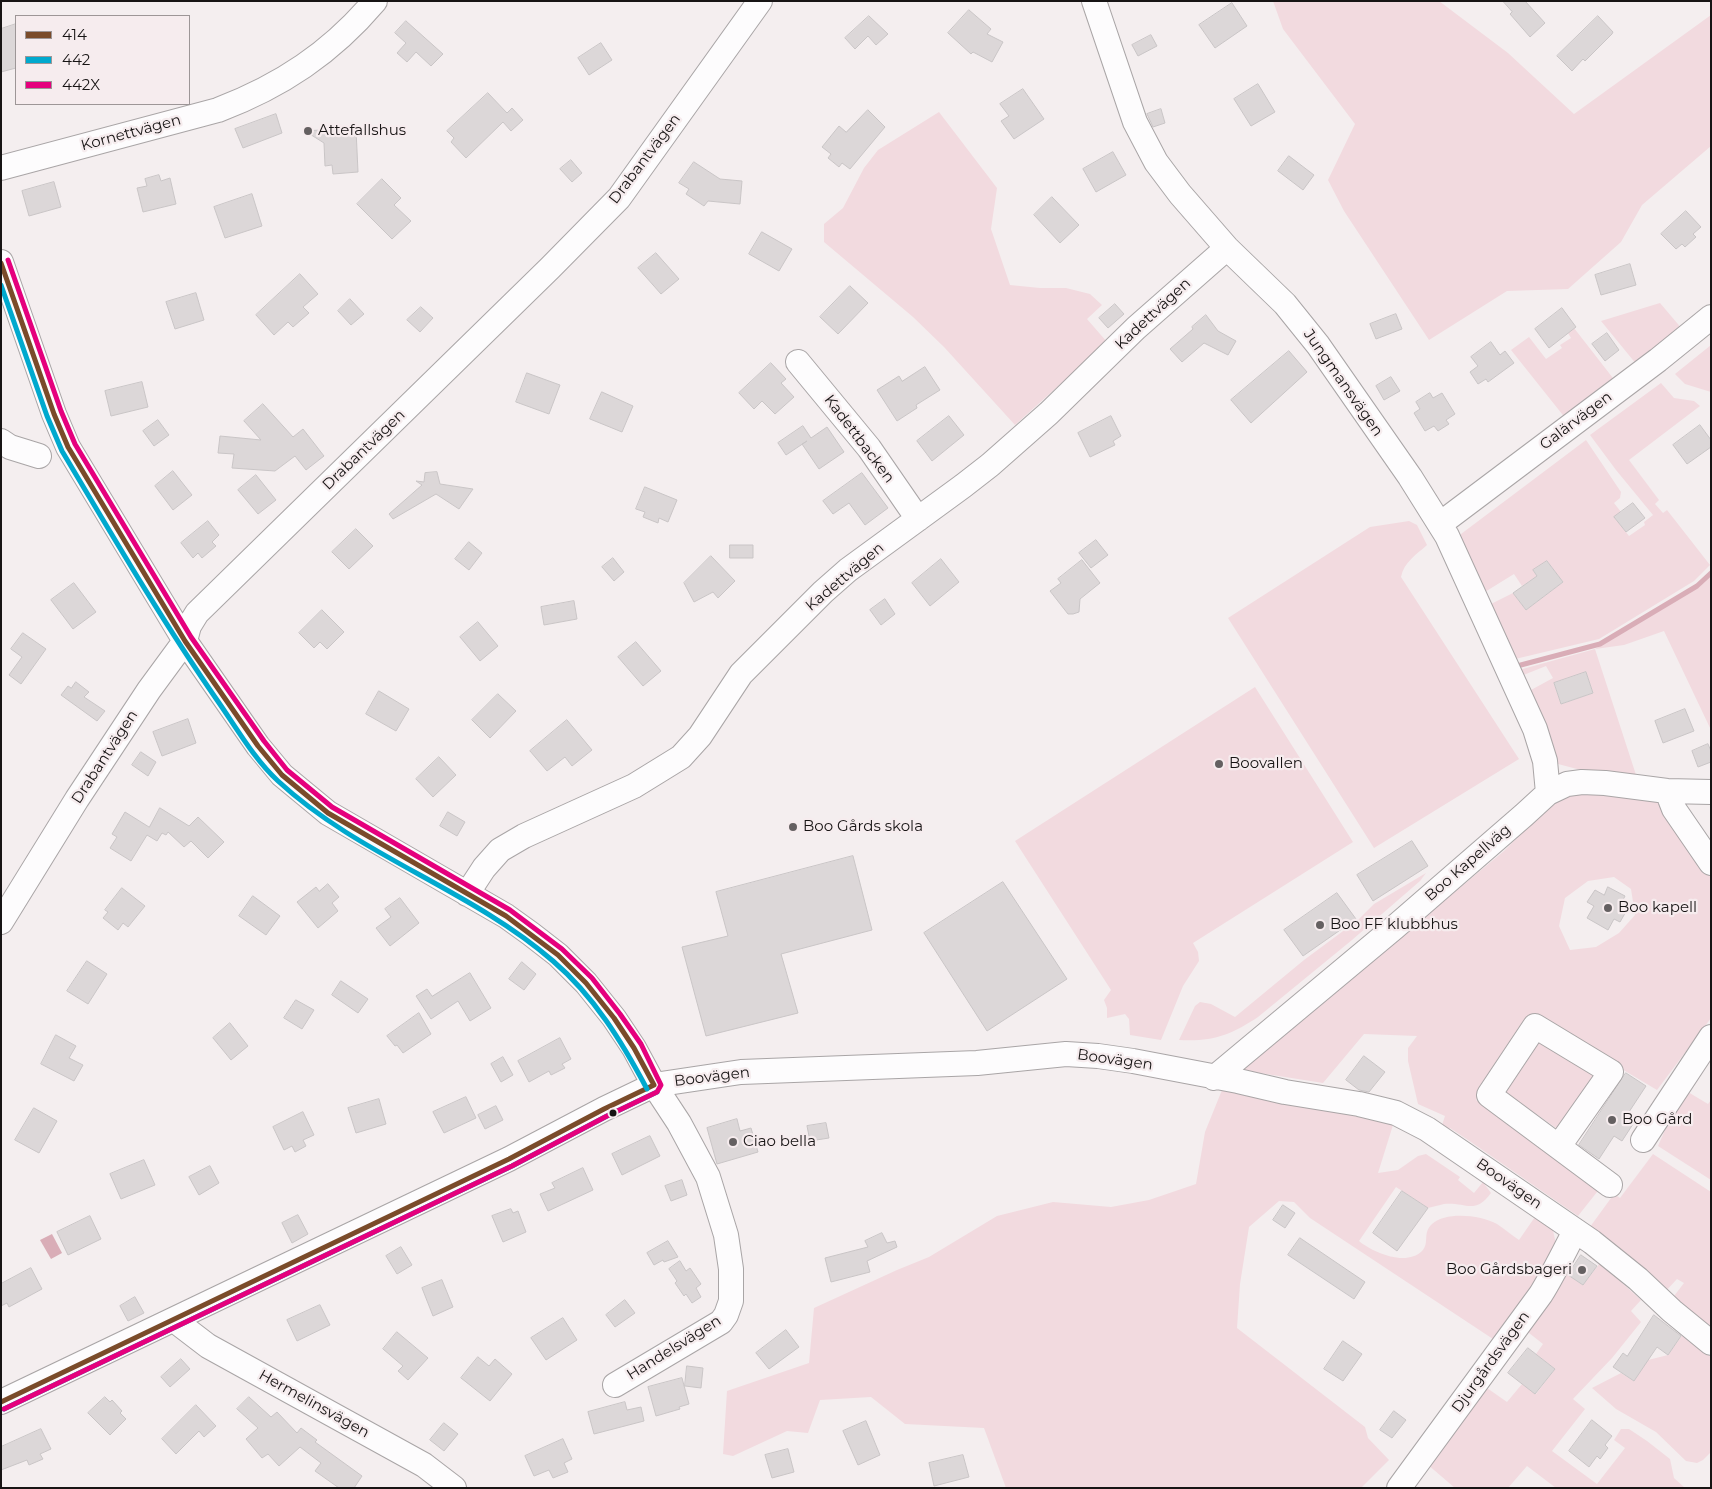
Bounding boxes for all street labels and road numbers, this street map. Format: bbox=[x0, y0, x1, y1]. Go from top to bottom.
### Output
street label: Kornettvägen bbox=[79, 111, 183, 155]
street label: Drabantvägen bbox=[605, 111, 685, 207]
street label: Kadettvägen bbox=[1112, 275, 1194, 353]
street label: Jungmansvägen bbox=[1299, 326, 1387, 440]
street label: Galärvägen bbox=[1536, 388, 1616, 454]
street label: Kadettbacken bbox=[820, 391, 898, 487]
street label: Drabantvägen bbox=[319, 406, 409, 494]
street label: Kadettvägen bbox=[802, 539, 888, 615]
street label: Drabantvägen bbox=[68, 707, 142, 807]
street label: Boo Kapellväg bbox=[1421, 821, 1515, 905]
street label: Boovägen bbox=[1076, 1046, 1154, 1074]
street label: Boovägen bbox=[673, 1063, 751, 1091]
street label: Boovägen bbox=[1473, 1155, 1545, 1213]
street label: Djurgårdsvägen bbox=[1448, 1308, 1534, 1416]
street label: Handelsvägen bbox=[624, 1312, 724, 1384]
street label: Hermelinsvägen bbox=[256, 1366, 372, 1442]

